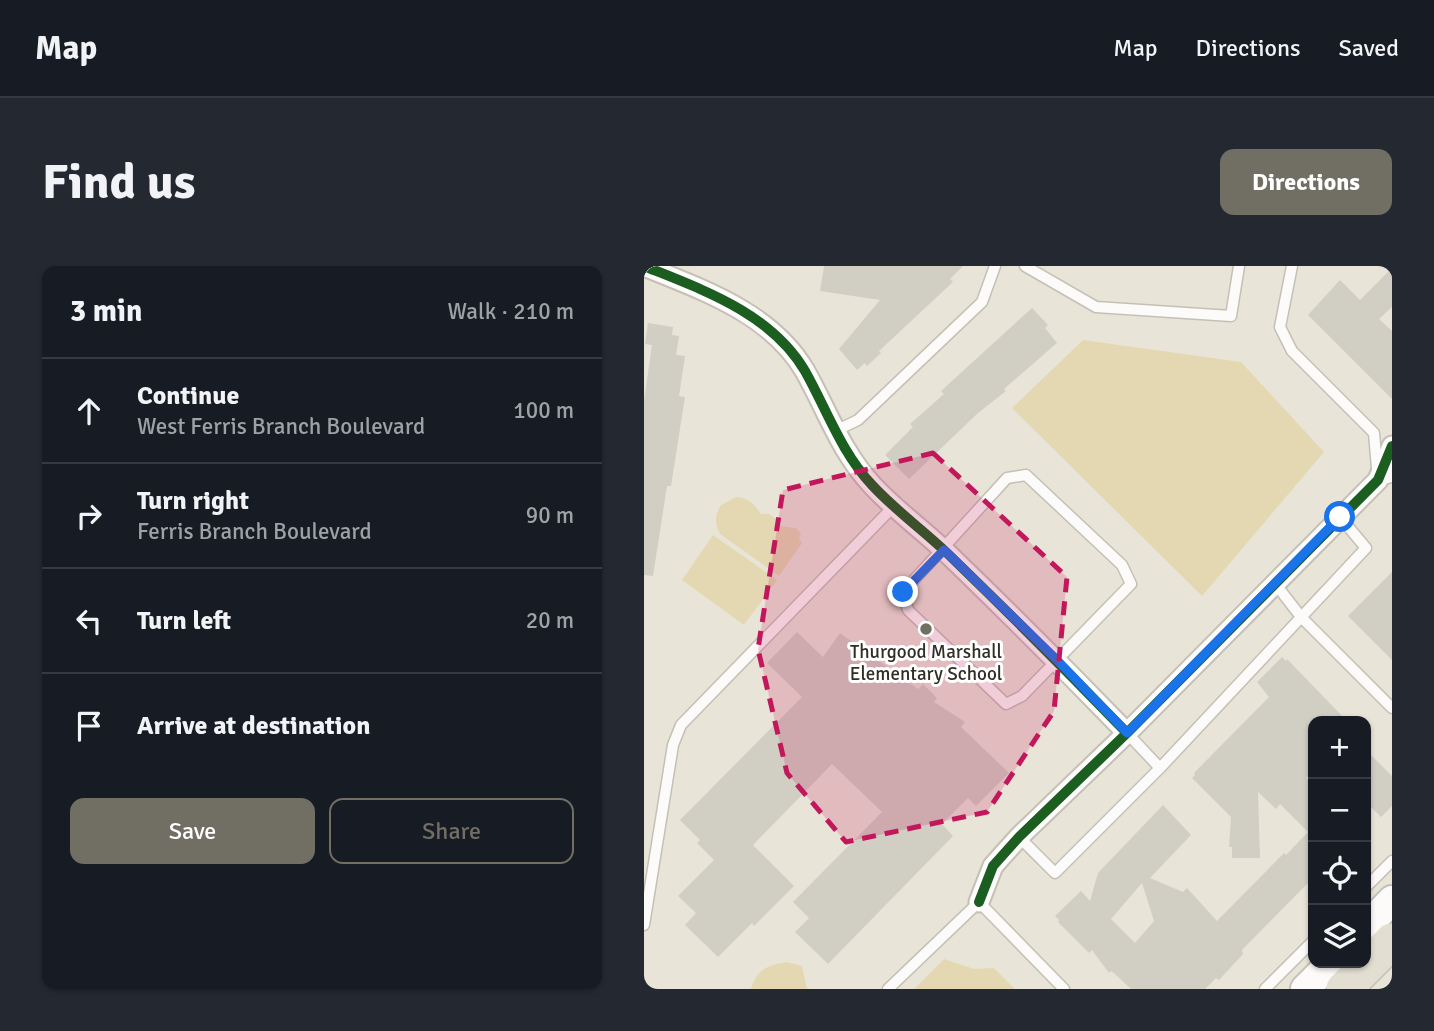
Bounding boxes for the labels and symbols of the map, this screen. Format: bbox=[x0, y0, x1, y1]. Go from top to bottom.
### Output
route start bbox=[1324, 501, 1355, 532]
route end bbox=[887, 576, 918, 607]
marker: Thurgood Marshall Elementary School bbox=[918, 621, 934, 637]
place label: Thurgood Marshall Elementary School bbox=[850, 640, 1002, 686]

